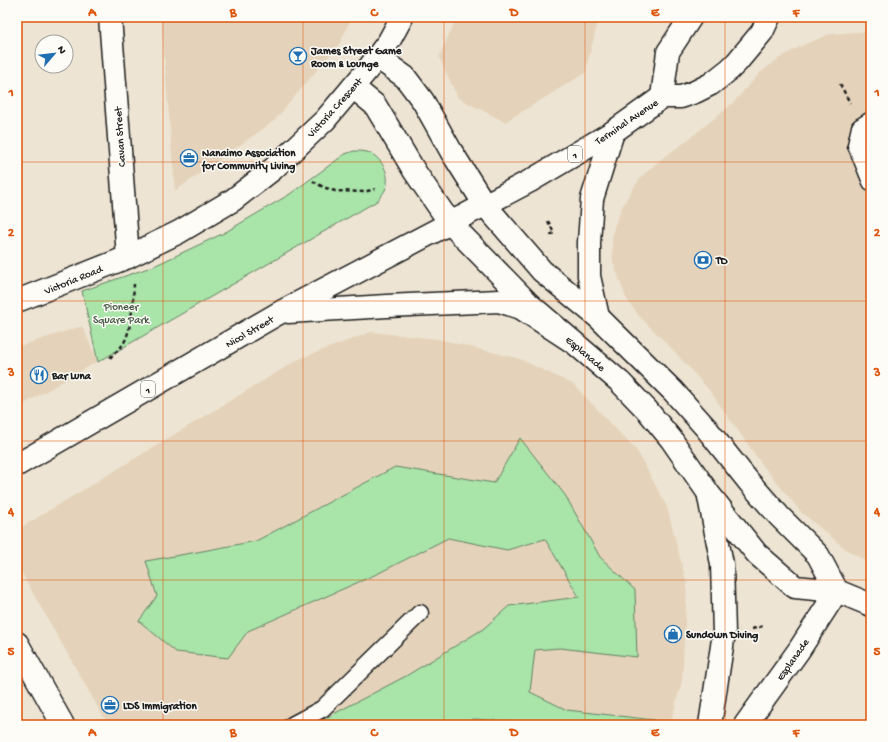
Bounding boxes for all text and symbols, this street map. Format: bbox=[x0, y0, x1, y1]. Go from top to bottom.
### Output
text: A bbox=[87, 6, 97, 21]
text: B bbox=[229, 6, 238, 21]
text: C bbox=[369, 6, 379, 21]
text: D bbox=[509, 6, 519, 21]
text: E bbox=[651, 6, 660, 21]
text: F bbox=[792, 6, 801, 21]
north arrow bbox=[34, 34, 74, 74]
text: N bbox=[54, 44, 68, 56]
place label: James Street Game Room & Lounge bbox=[310, 45, 403, 72]
bar icon: James Street Game Room & Lounge bbox=[288, 46, 308, 66]
street label: Victoria Crescent bbox=[305, 75, 366, 141]
text: 1 bbox=[7, 86, 14, 101]
text: 1 bbox=[873, 86, 880, 101]
street label: Terminal Avenue bbox=[592, 97, 661, 149]
street label: Cavan Street bbox=[113, 105, 129, 167]
road number: 1 bbox=[568, 146, 582, 162]
place label: Nanaimo Association for Community Living bbox=[201, 147, 296, 174]
office icon: Nanaimo Association for Community Living bbox=[179, 148, 199, 168]
text: 2 bbox=[8, 226, 15, 241]
text: 2 bbox=[874, 226, 881, 241]
bank icon: TD bbox=[693, 250, 713, 270]
place label: TD bbox=[715, 256, 728, 268]
street label: Victoria Road bbox=[42, 263, 106, 298]
park label: Pioneer Square Park bbox=[93, 302, 150, 327]
street label: Nicol Street bbox=[224, 313, 277, 351]
street label: Esplanade bbox=[562, 334, 607, 375]
restaurant icon: Bar Luna bbox=[29, 365, 49, 385]
text: 3 bbox=[7, 366, 15, 381]
text: 3 bbox=[873, 366, 881, 381]
place label: Bar Luna bbox=[51, 371, 92, 383]
road number: 1 bbox=[141, 381, 155, 397]
text: 4 bbox=[7, 505, 15, 520]
text: 4 bbox=[873, 505, 881, 520]
shop icon: Sundown Diving bbox=[663, 624, 683, 644]
place label: Sundown Diving bbox=[686, 630, 759, 643]
street label: Esplanade bbox=[775, 637, 813, 683]
text: 5 bbox=[8, 645, 15, 660]
text: 5 bbox=[874, 645, 881, 660]
office icon: LDS Immigration bbox=[100, 695, 120, 715]
place label: LDS Immigration bbox=[123, 700, 197, 714]
text: A bbox=[87, 726, 97, 741]
text: B bbox=[229, 726, 238, 741]
text: C bbox=[369, 726, 379, 741]
text: D bbox=[509, 726, 519, 741]
text: E bbox=[651, 726, 660, 741]
text: F bbox=[792, 726, 801, 741]

